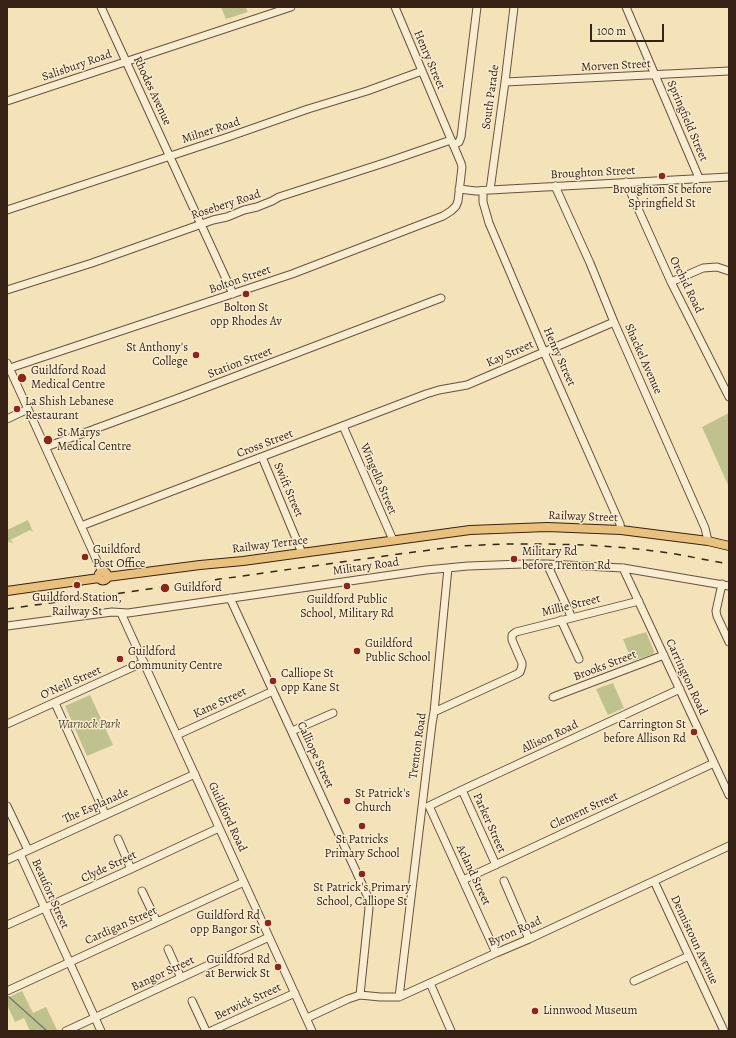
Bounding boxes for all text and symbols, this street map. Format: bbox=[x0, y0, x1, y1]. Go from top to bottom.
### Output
scale bar bbox=[592, 16, 666, 42]
text: 100 m bbox=[597, 23, 626, 39]
street label: Henry Street bbox=[410, 28, 448, 92]
street label: Salisbury Road bbox=[40, 47, 114, 85]
street label: Rhodes Avenue bbox=[130, 54, 174, 128]
street label: Morven Street bbox=[581, 57, 651, 75]
street label: South Parade bbox=[479, 64, 503, 130]
street label: Springfield Street bbox=[663, 78, 711, 164]
street label: Milner Road bbox=[180, 115, 242, 147]
street label: Broughton Street bbox=[550, 164, 636, 182]
marker: Broughton St before Springfield St bbox=[657, 171, 667, 181]
place label: Broughton St before Springfield St bbox=[612, 183, 712, 211]
street label: Rosebery Road bbox=[189, 187, 263, 223]
street label: Orchid Road bbox=[666, 254, 706, 316]
street label: Bolton Street bbox=[207, 263, 273, 297]
marker: Bolton St opp Rhodes Av bbox=[241, 289, 251, 299]
place label: Bolton St opp Rhodes Av bbox=[210, 301, 282, 329]
street label: Shackel Avenue bbox=[621, 322, 665, 396]
street label: Henry Street bbox=[540, 325, 578, 389]
street label: Kay Street bbox=[484, 337, 536, 371]
place label: St Anthony's College bbox=[126, 341, 188, 369]
street label: Station Street bbox=[206, 344, 274, 382]
marker: St Anthony's College bbox=[191, 350, 201, 360]
place label: Guildford Road Medical Centre bbox=[31, 364, 106, 392]
marker: Guildford Road Medical Centre bbox=[16, 372, 28, 384]
place label: La Shish Lebanese Restaurant bbox=[25, 395, 114, 423]
marker: La Shish Lebanese Restaurant bbox=[12, 404, 22, 414]
place label: St Marys Medical Centre bbox=[57, 426, 131, 454]
street label: Cross Street bbox=[235, 427, 295, 461]
marker: St Marys Medical Centre bbox=[42, 434, 54, 446]
street label: Wingello Street bbox=[357, 441, 399, 517]
street label: Swift Street bbox=[270, 461, 306, 519]
street label: Railway Street bbox=[548, 509, 618, 525]
street label: Railway Terrace bbox=[231, 533, 309, 557]
place label: Guildford Post Office bbox=[93, 543, 145, 571]
place label: Military Rd before Trenton Rd bbox=[522, 545, 610, 573]
marker: Guildford Post Office bbox=[80, 552, 90, 562]
marker: Military Rd before Trenton Rd bbox=[509, 554, 519, 564]
street label: Military Road bbox=[332, 555, 400, 579]
marker: Guildford Station, Railway St bbox=[72, 580, 82, 590]
place label: Guildford bbox=[174, 581, 222, 595]
marker: Guildford Public School, Military Rd bbox=[342, 581, 352, 591]
marker: Guildford bbox=[159, 582, 171, 594]
place label: Guildford Station, Railway St bbox=[32, 591, 122, 619]
street label: Millie Street bbox=[540, 592, 602, 620]
place label: Guildford Public School, Military Rd bbox=[300, 593, 394, 621]
place label: Guildford Public School bbox=[365, 637, 430, 665]
street label: Carrington Road bbox=[662, 637, 710, 717]
place label: Guildford Community Centre bbox=[128, 645, 222, 673]
marker: Guildford Public School bbox=[352, 646, 362, 656]
street label: Brooks Street bbox=[572, 647, 638, 685]
marker: Guildford Community Centre bbox=[115, 654, 125, 664]
street label: O'Neill Street bbox=[38, 663, 104, 703]
place label: Calliope St opp Kane St bbox=[281, 667, 340, 695]
marker: Calliope St opp Kane St bbox=[268, 676, 278, 686]
street label: Kane Street bbox=[191, 684, 249, 722]
street label: Trenton Road bbox=[406, 712, 430, 780]
park label: Warnock Park bbox=[58, 718, 120, 732]
street label: Allison Road bbox=[519, 718, 581, 756]
place label: Carrington St before Allison Rd bbox=[603, 718, 686, 746]
street label: Calliope Street bbox=[293, 719, 337, 791]
marker: Carrington St before Allison Rd bbox=[689, 727, 699, 737]
street label: Guildford Road bbox=[205, 780, 249, 854]
street label: The Esplanade bbox=[61, 785, 131, 827]
place label: St Patrick's Church bbox=[355, 787, 410, 815]
street label: Clement Street bbox=[548, 789, 620, 833]
street label: Parker Street bbox=[469, 791, 509, 855]
marker: St Patrick's Church bbox=[342, 796, 352, 806]
marker: St Patricks Primary School bbox=[357, 821, 367, 831]
place label: St Patricks Primary School bbox=[324, 833, 400, 861]
street label: Acland Street bbox=[453, 842, 493, 908]
street label: Clyde Street bbox=[79, 848, 139, 886]
street label: Beaufort Street bbox=[28, 857, 72, 931]
marker: St Patrick's Primary School, Calliope St bbox=[357, 869, 367, 879]
place label: St Patrick's Primary School, Calliope St bbox=[313, 881, 411, 909]
street label: Dennistoun Avenue bbox=[667, 893, 721, 987]
street label: Cardigan Street bbox=[83, 904, 159, 948]
place label: Guildford Rd opp Bangor St bbox=[190, 909, 260, 937]
street label: Byron Road bbox=[486, 914, 544, 950]
marker: Guildford Rd opp Bangor St bbox=[263, 918, 273, 928]
street label: Bangor Street bbox=[129, 953, 197, 995]
place label: Guildford Rd at Berwick St bbox=[205, 953, 270, 981]
marker: Guildford Rd at Berwick St bbox=[273, 962, 283, 972]
street label: Berwick Street bbox=[212, 980, 284, 1024]
place label: Linnwood Museum bbox=[543, 1004, 638, 1018]
marker: Linnwood Museum bbox=[530, 1006, 540, 1016]

